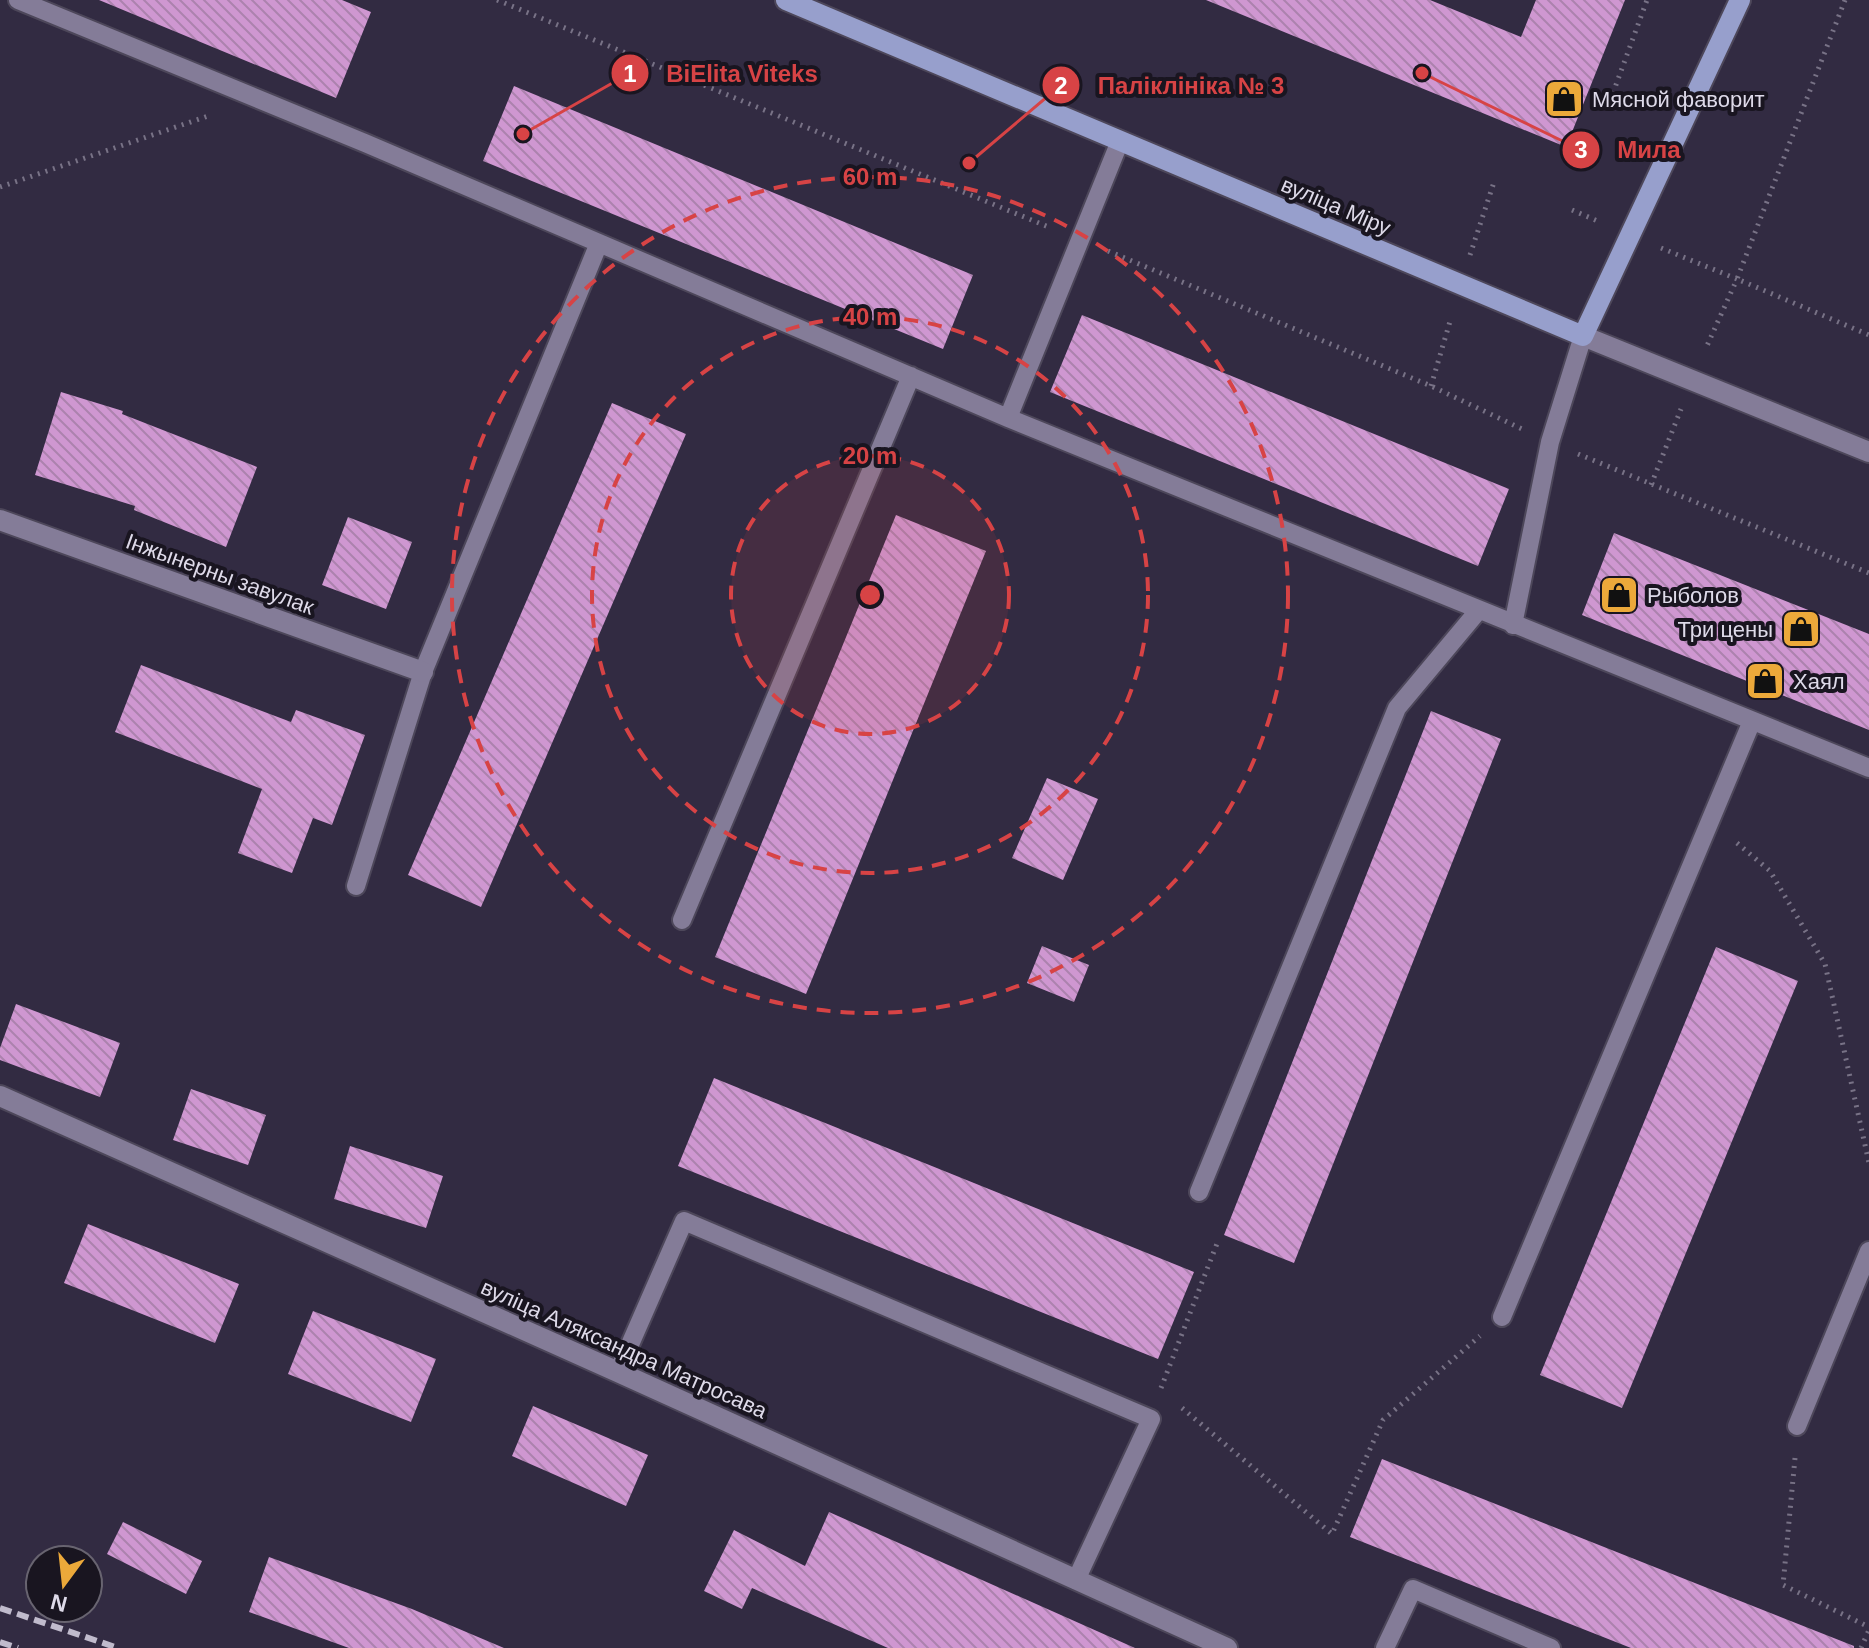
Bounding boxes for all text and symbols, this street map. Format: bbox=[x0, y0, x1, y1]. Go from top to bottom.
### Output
callout: BiElita Viteks bbox=[610, 49, 833, 97]
text: 1 bbox=[623, 60, 637, 87]
text: BiElita Viteks bbox=[666, 60, 818, 87]
callout: Паліклініка № 3 bbox=[1041, 61, 1300, 109]
text: 2 bbox=[1054, 72, 1068, 99]
text: Паліклініка № 3 bbox=[1098, 72, 1284, 99]
shop icon: Мясной фаворит bbox=[1543, 78, 1585, 120]
place label: Мясной фаворит bbox=[1592, 87, 1765, 112]
callout: Мила bbox=[1561, 126, 1696, 174]
text: 3 bbox=[1574, 136, 1588, 163]
text: Мила bbox=[1617, 136, 1681, 163]
text: 60 m bbox=[843, 163, 897, 190]
street label: вуліца Міру bbox=[1277, 172, 1395, 240]
text: 40 m bbox=[843, 303, 897, 330]
text: 20 m bbox=[843, 442, 897, 469]
street label: Інжынерны завулак bbox=[123, 528, 318, 620]
shop icon: Рыболов bbox=[1598, 574, 1640, 616]
centre of rings bbox=[856, 581, 884, 609]
place label: Рыболов bbox=[1647, 583, 1739, 608]
shop icon: Три цены bbox=[1780, 608, 1822, 650]
place label: Три цены bbox=[1678, 617, 1773, 642]
shop icon: Хаял bbox=[1744, 660, 1786, 702]
place label: Хаял bbox=[1793, 669, 1845, 694]
street label: вуліца Аляксандра Матросава bbox=[477, 1274, 772, 1424]
north arrow bbox=[24, 1544, 104, 1624]
text: N bbox=[48, 1589, 70, 1617]

